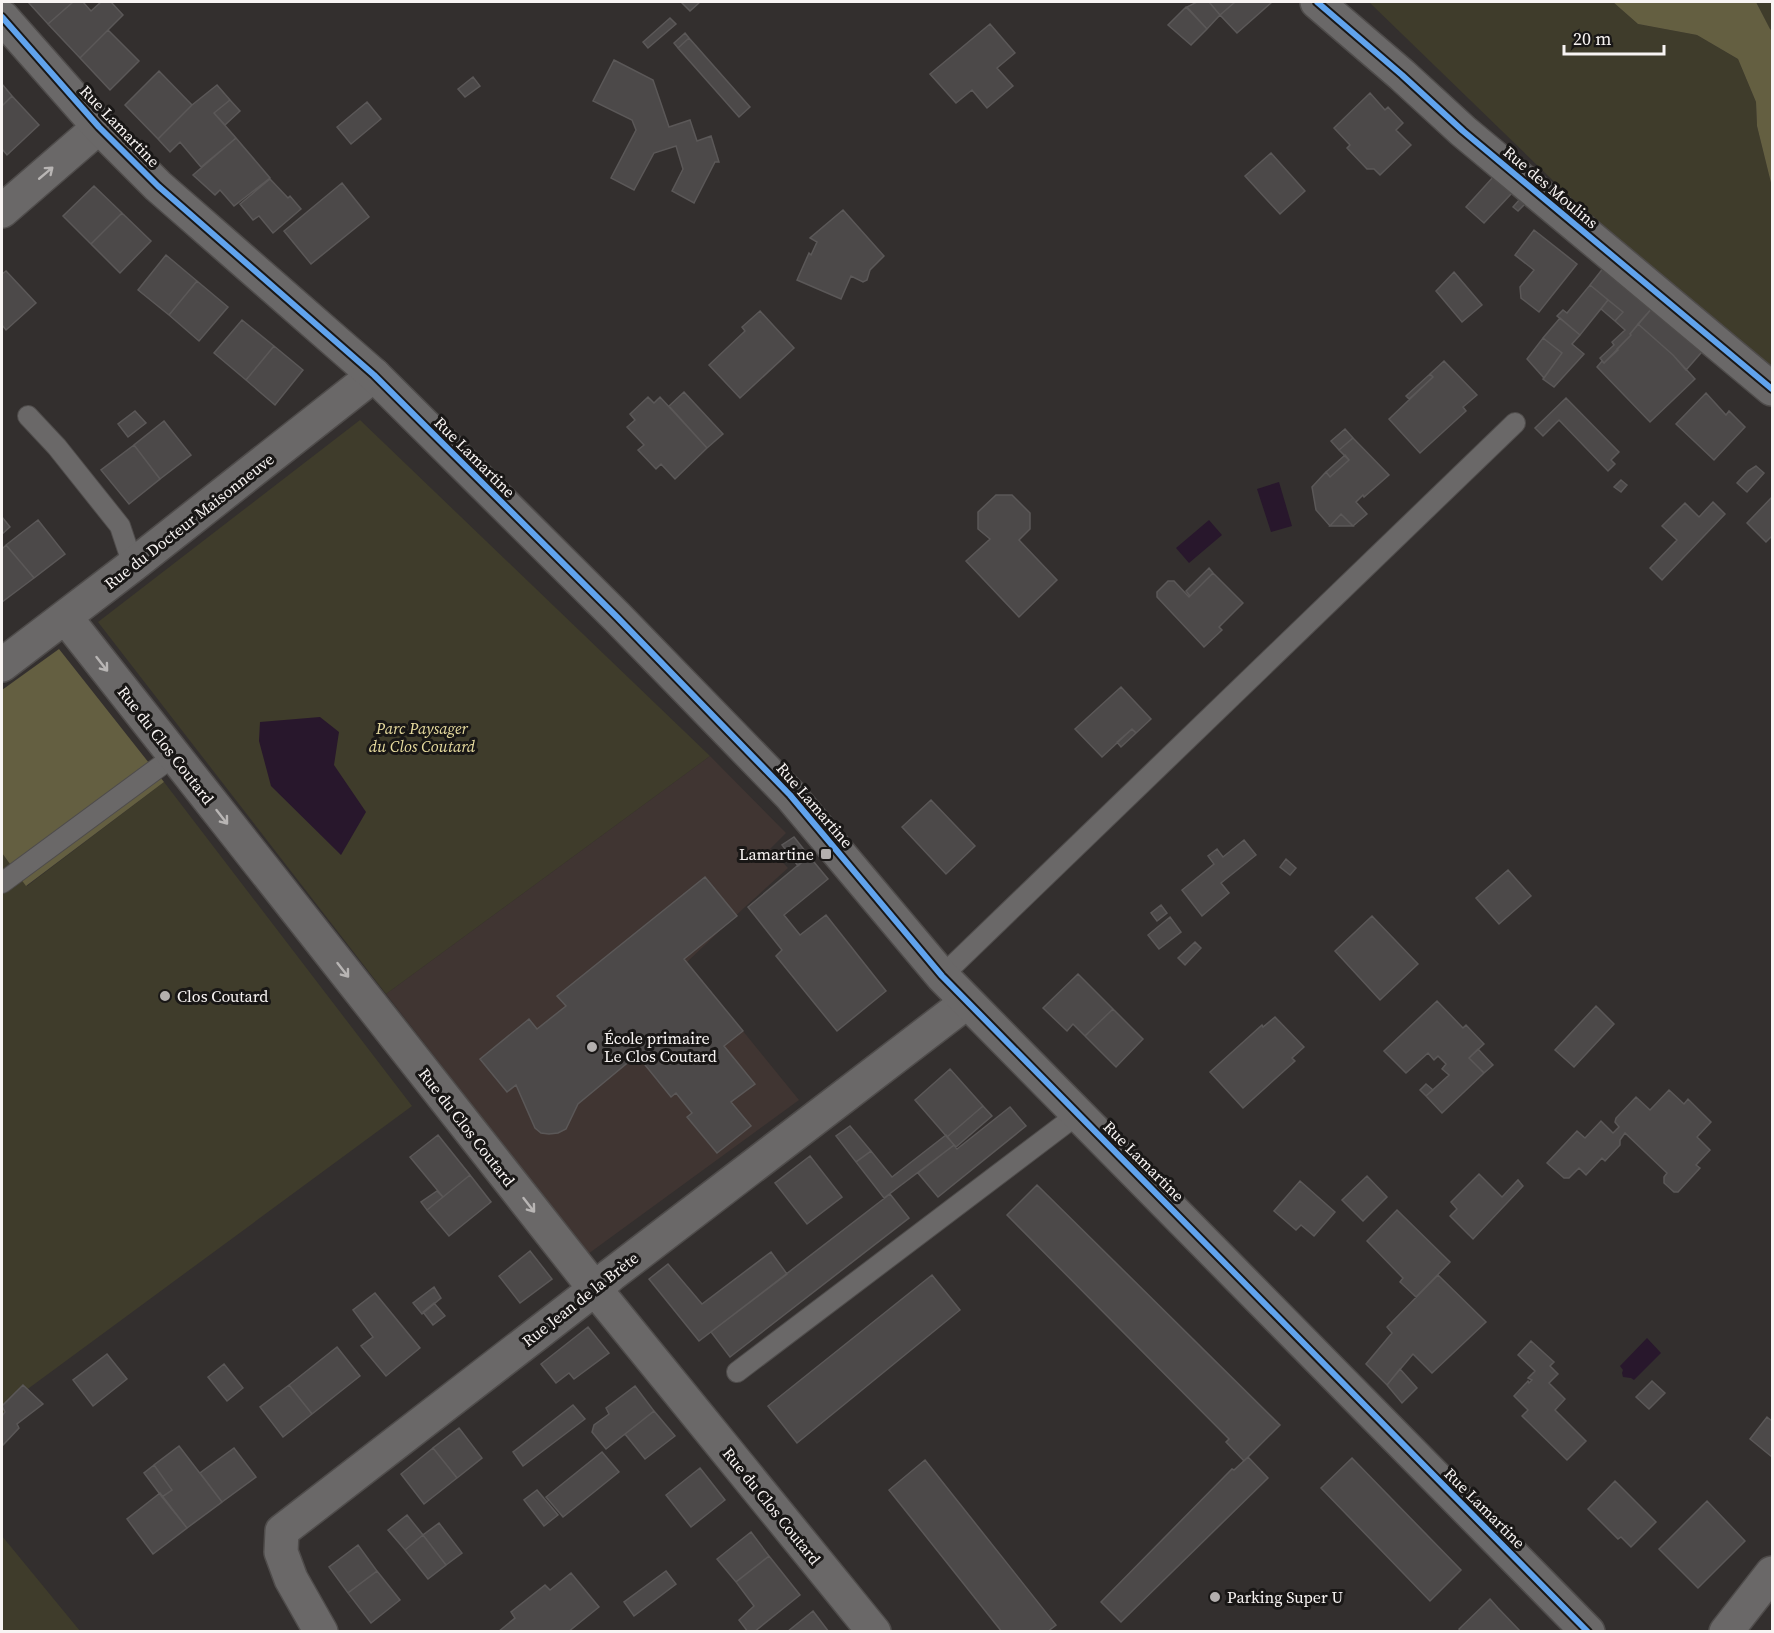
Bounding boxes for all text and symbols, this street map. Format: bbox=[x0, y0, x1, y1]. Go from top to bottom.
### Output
scale bar bbox=[1564, 18, 1664, 56]
text: 20 m bbox=[1573, 26, 1611, 51]
street label: Rue Lamartine bbox=[75, 80, 165, 172]
street label: Rue des Moulins bbox=[1499, 141, 1603, 233]
one-way arrow bbox=[38, 166, 53, 180]
street label: Rue Lamartine bbox=[430, 412, 520, 502]
street label: Rue du Docteur Maisonneuve bbox=[100, 448, 278, 594]
one-way arrow bbox=[95, 655, 108, 671]
street label: Rue du Clos Coutard bbox=[113, 681, 219, 809]
park label: Parc Paysager du Clos Coutard bbox=[369, 717, 476, 757]
street label: Rue Lamartine bbox=[772, 758, 858, 852]
one-way arrow bbox=[216, 809, 229, 825]
place label: Lamartine bbox=[739, 843, 814, 865]
marker: Lamartine bbox=[819, 847, 833, 861]
one-way arrow bbox=[337, 962, 350, 978]
place label: Clos Coutard bbox=[177, 985, 268, 1007]
marker: Clos Coutard bbox=[158, 989, 172, 1003]
place label: École primaire Le Clos Coutard bbox=[604, 1027, 717, 1067]
marker: École primaire Le Clos Coutard bbox=[585, 1040, 599, 1054]
street label: Rue du Clos Coutard bbox=[414, 1063, 520, 1191]
street label: Rue Lamartine bbox=[1099, 1116, 1189, 1206]
one-way arrow bbox=[523, 1197, 536, 1213]
street label: Rue Jean de la Brète bbox=[517, 1247, 643, 1351]
street label: Rue du Clos Coutard bbox=[718, 1443, 826, 1569]
street label: Rue Lamartine bbox=[1440, 1463, 1530, 1553]
place label: Parking Super U bbox=[1227, 1586, 1343, 1608]
marker: Parking Super U bbox=[1208, 1590, 1222, 1604]

